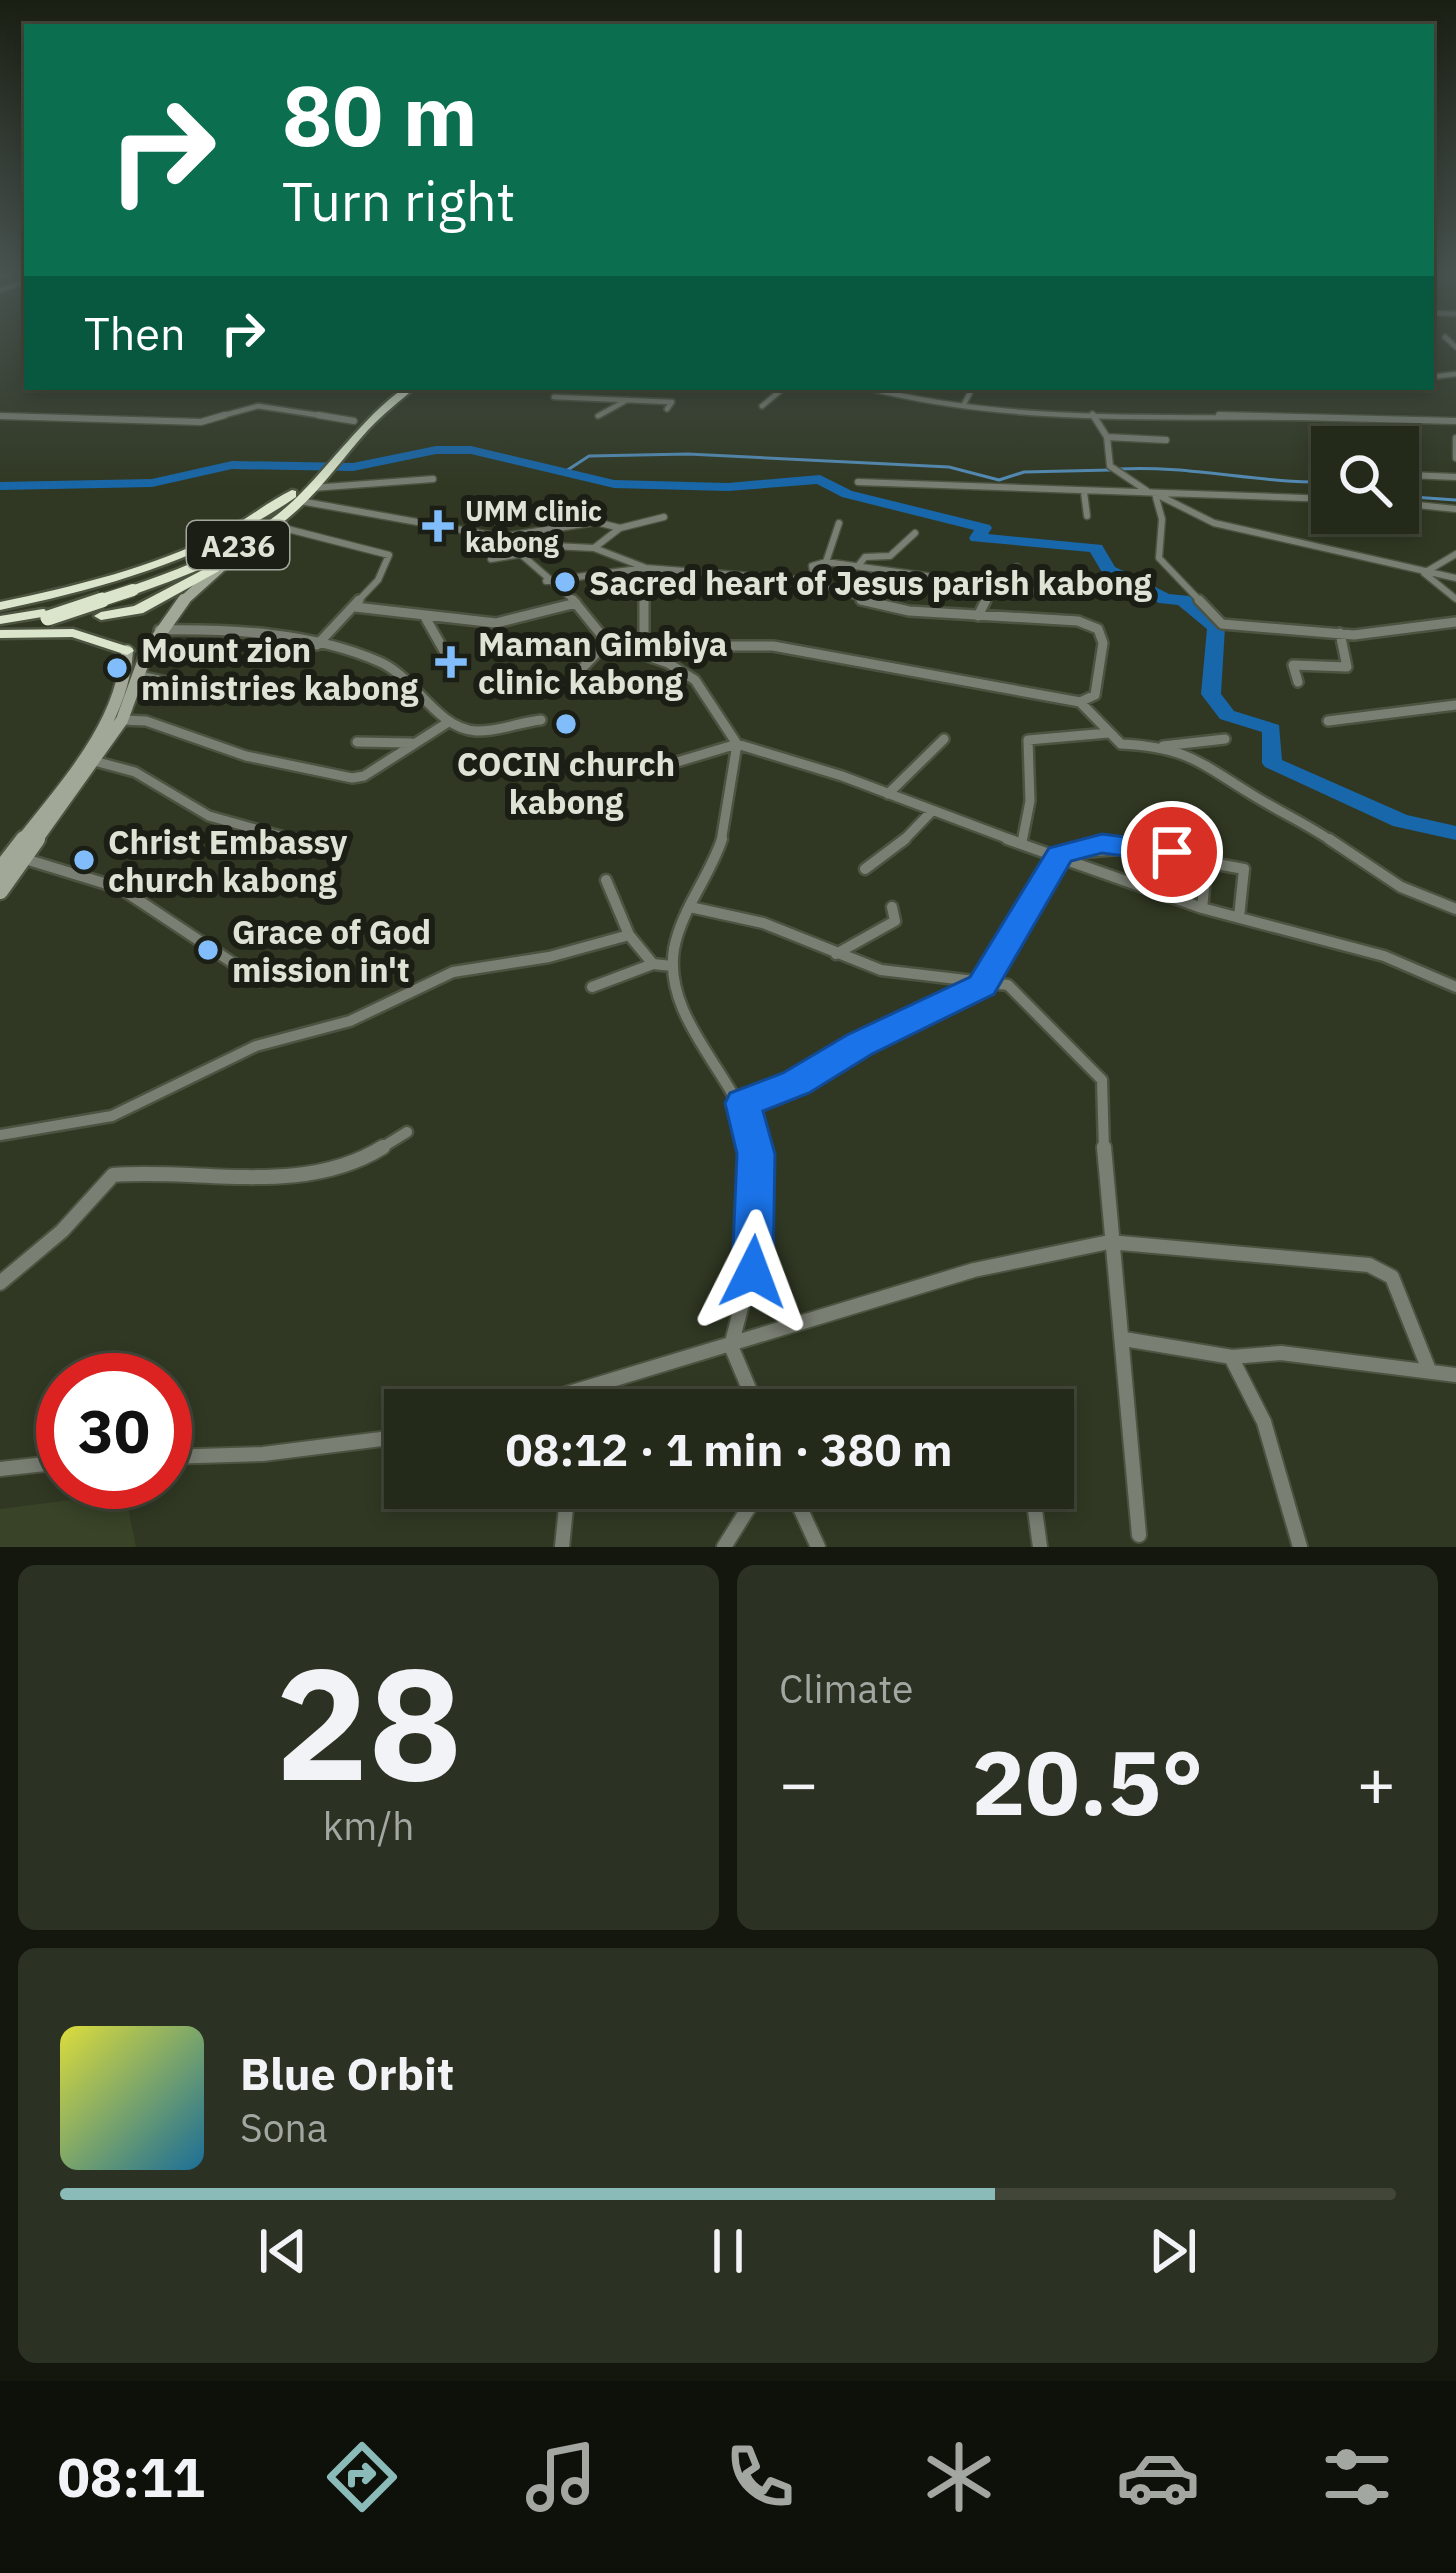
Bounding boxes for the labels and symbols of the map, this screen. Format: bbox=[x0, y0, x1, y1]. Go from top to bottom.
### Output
place label: UMM clinic kabong bbox=[465, 493, 602, 559]
marker: UMM clinic kabong bbox=[422, 510, 454, 542]
road number: A236 bbox=[187, 521, 289, 569]
place label: Sacred heart of Jesus parish kabong bbox=[589, 561, 1153, 604]
marker: Sacred heart of Jesus parish kabong bbox=[552, 569, 578, 595]
place label: Maman Gimbiya clinic kabong bbox=[478, 622, 728, 703]
place label: Mount zion ministries kabong bbox=[141, 628, 419, 709]
marker: Maman Gimbiya clinic kabong bbox=[435, 646, 467, 678]
marker: Mount zion ministries kabong bbox=[104, 655, 130, 681]
marker: COCIN church kabong bbox=[553, 711, 579, 737]
place label: COCIN church kabong bbox=[457, 742, 675, 823]
pin bbox=[1121, 801, 1223, 903]
place label: Christ Embassy church kabong bbox=[108, 820, 348, 901]
marker: Christ Embassy church kabong bbox=[71, 847, 97, 873]
place label: Grace of God mission in't bbox=[232, 910, 431, 991]
marker: Grace of God mission in't bbox=[195, 937, 221, 963]
position arrow bbox=[690, 1209, 816, 1335]
speed limit sign: 30 bbox=[36, 1353, 192, 1509]

